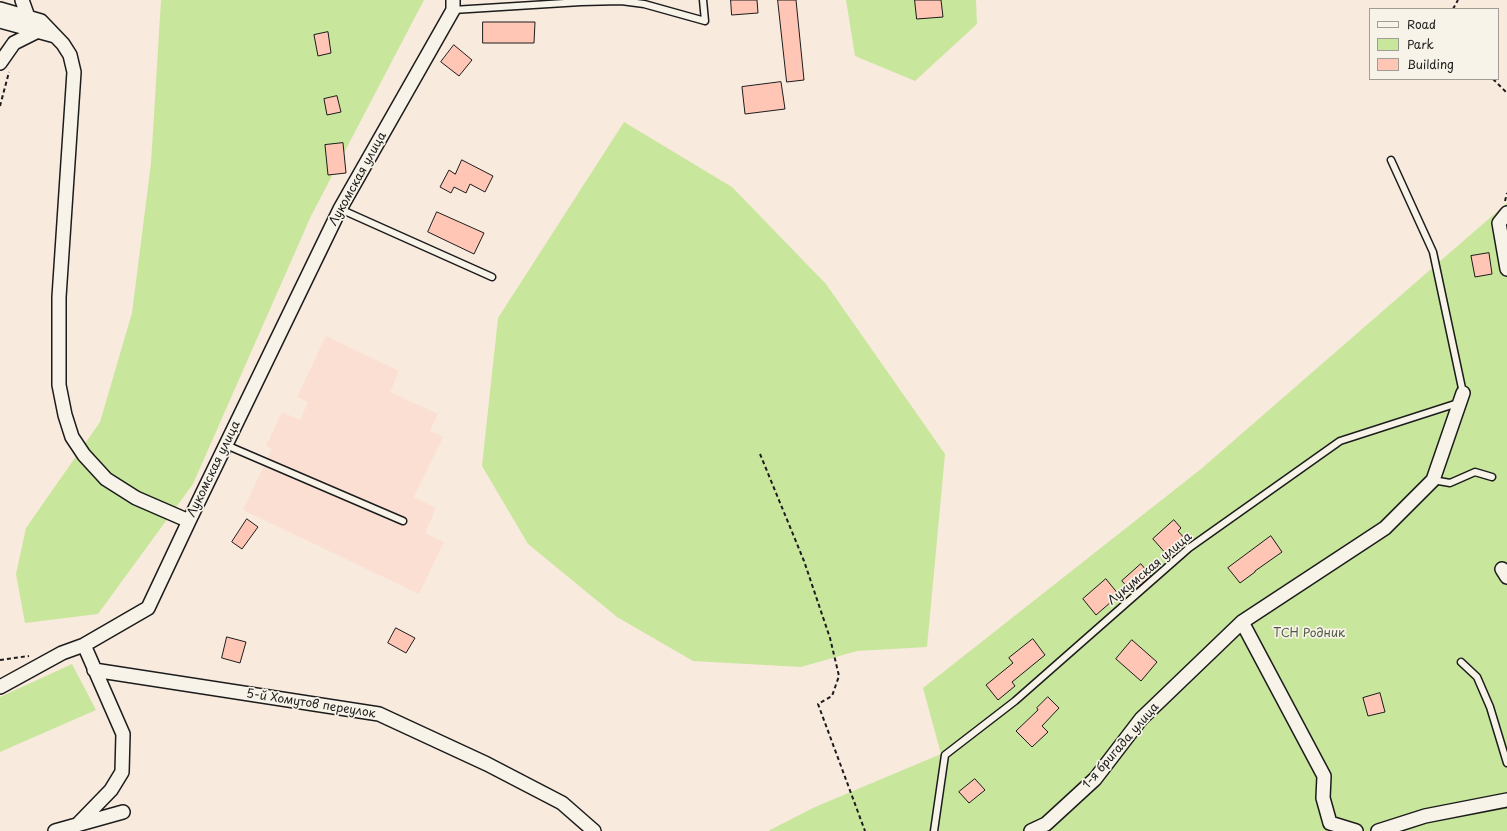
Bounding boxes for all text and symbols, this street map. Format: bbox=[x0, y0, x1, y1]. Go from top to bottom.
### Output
legend bbox=[1369, 8, 1499, 80]
text: Road bbox=[1407, 15, 1436, 33]
text: Park bbox=[1407, 35, 1434, 53]
text: Building bbox=[1407, 55, 1454, 73]
street label: Лукомская улица bbox=[326, 130, 390, 228]
street label: Лукомская улица bbox=[184, 419, 244, 519]
street label: Лукумская улица bbox=[1105, 530, 1195, 608]
park label: ТСН Родник bbox=[1273, 627, 1345, 641]
street label: 5-й Хомутов переулок bbox=[245, 687, 377, 721]
street label: 1-я бригада улица bbox=[1080, 700, 1162, 792]

